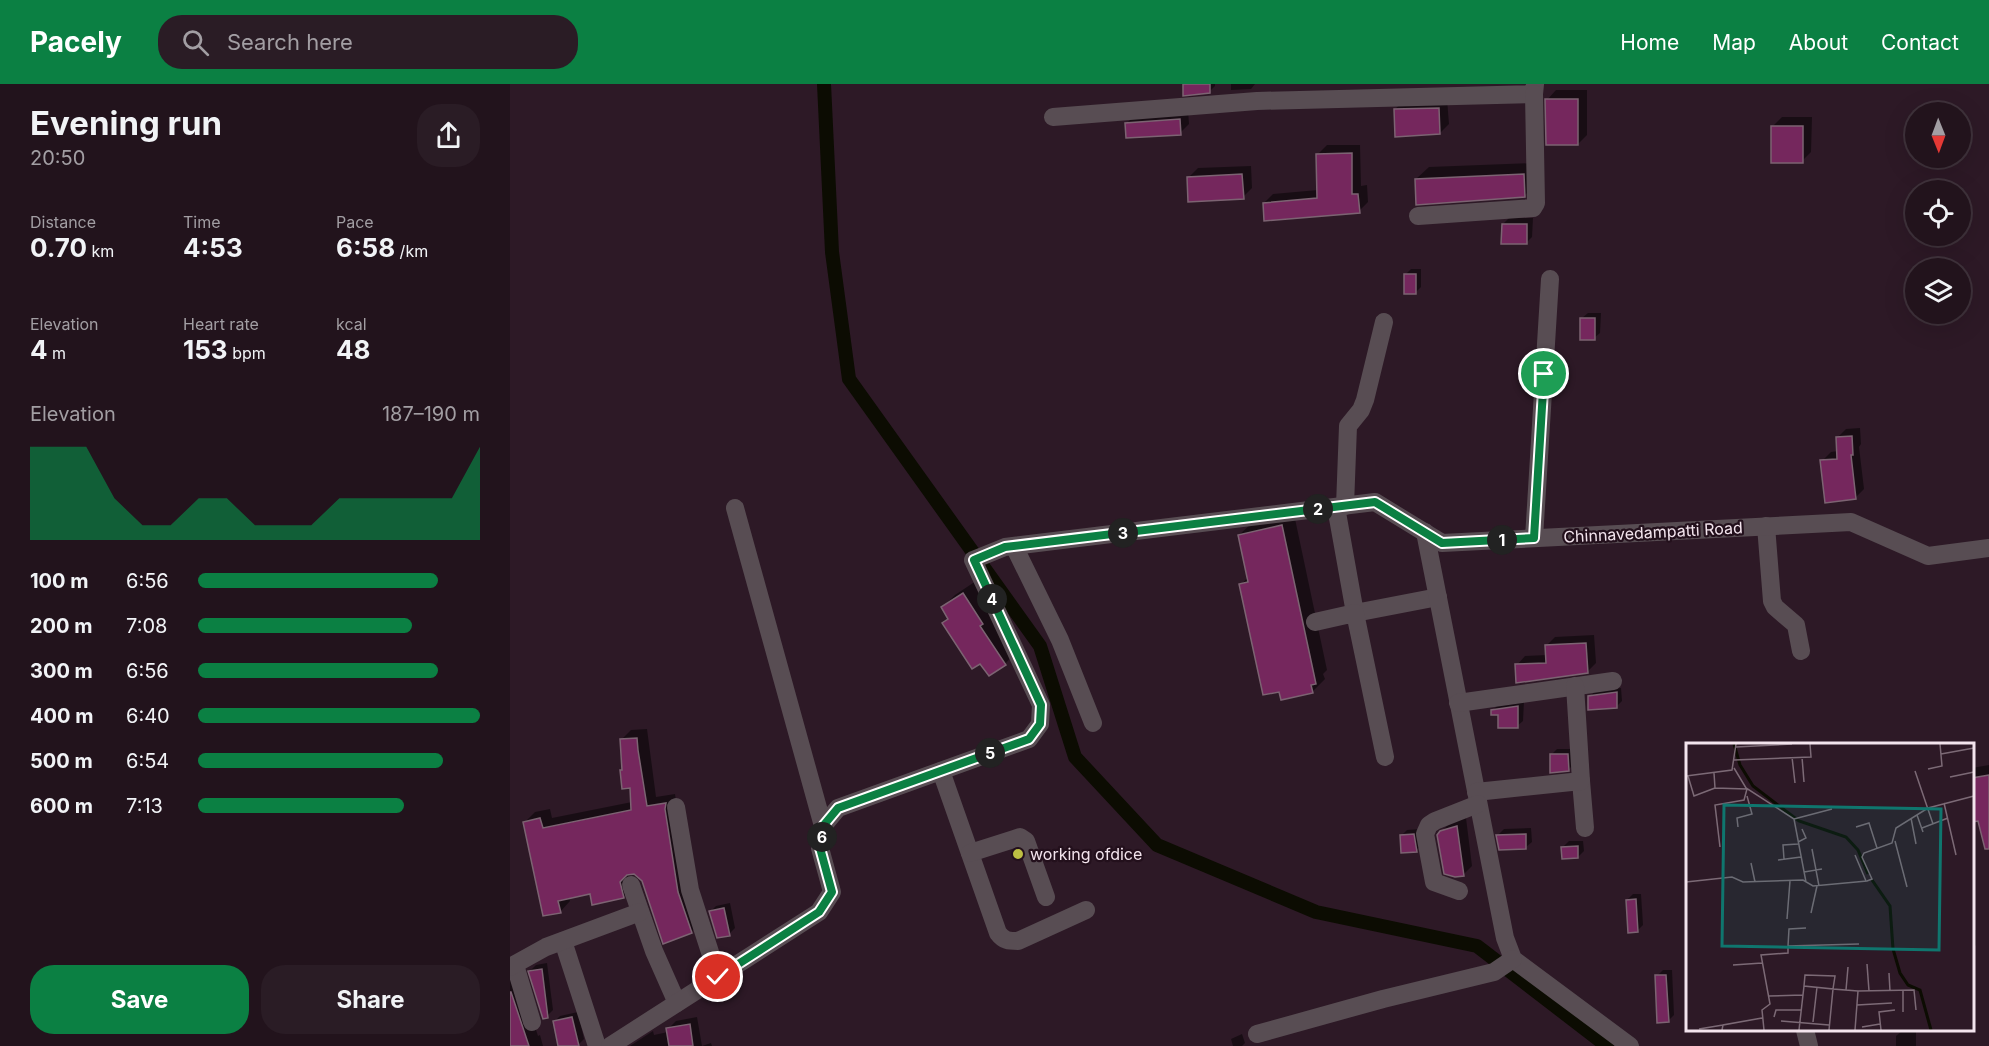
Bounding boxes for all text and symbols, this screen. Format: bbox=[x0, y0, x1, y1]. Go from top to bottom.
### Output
search box bbox=[158, 15, 578, 69]
text: Pacely bbox=[30, 25, 122, 59]
icon: search bbox=[179, 26, 212, 59]
text: Search here bbox=[227, 29, 353, 55]
text: Home bbox=[1620, 30, 1679, 55]
text: Map bbox=[1712, 30, 1756, 55]
text: About bbox=[1789, 30, 1848, 55]
text: Contact bbox=[1881, 30, 1959, 55]
north arrow bbox=[1905, 102, 1971, 168]
map controls bbox=[1905, 102, 1971, 324]
text: Evening run bbox=[30, 103, 222, 143]
button: share bbox=[417, 104, 480, 167]
text: 20:50 bbox=[30, 146, 85, 170]
button: locate bbox=[1905, 180, 1971, 246]
text: Distance bbox=[30, 212, 96, 232]
text: Time bbox=[183, 212, 221, 232]
text: Pace bbox=[336, 212, 374, 232]
text: 0.70 bbox=[30, 232, 87, 263]
text: 4:53 bbox=[183, 232, 243, 263]
text: 6:58 bbox=[336, 232, 395, 263]
text: km bbox=[87, 241, 114, 261]
text: /km bbox=[395, 241, 428, 261]
button: layers bbox=[1905, 258, 1971, 324]
text: Elevation bbox=[30, 314, 99, 334]
text: Heart rate bbox=[183, 314, 259, 334]
text: kcal bbox=[336, 314, 367, 334]
text: 4 bbox=[30, 334, 48, 365]
text: 153 bbox=[183, 334, 228, 365]
text: 48 bbox=[336, 334, 371, 365]
text: m bbox=[48, 343, 66, 363]
text: bpm bbox=[228, 343, 266, 363]
pin bbox=[1518, 348, 1569, 399]
icon: arrive bbox=[1527, 357, 1560, 390]
text: Elevation bbox=[30, 402, 116, 426]
text: 187–190 m bbox=[382, 402, 480, 426]
pin: 2 bbox=[1303, 494, 1333, 524]
text: 2 bbox=[1313, 499, 1323, 519]
street label: Chinnavedampatti Road bbox=[1563, 517, 1743, 547]
pin: 3 bbox=[1108, 518, 1138, 548]
text: 3 bbox=[1118, 523, 1128, 543]
pin: 1 bbox=[1487, 525, 1517, 555]
text: 1 bbox=[1499, 530, 1505, 550]
text: 100 m bbox=[30, 569, 89, 593]
text: 6:56 bbox=[126, 569, 169, 593]
pin: 4 bbox=[977, 584, 1007, 614]
text: 4 bbox=[987, 589, 997, 609]
text: 200 m bbox=[30, 614, 93, 638]
text: 7:08 bbox=[126, 614, 167, 638]
text: 300 m bbox=[30, 659, 93, 683]
text: 6:56 bbox=[126, 659, 169, 683]
text: 400 m bbox=[30, 704, 94, 728]
text: 6:40 bbox=[126, 704, 170, 728]
pin: 5 bbox=[975, 738, 1005, 768]
text: 5 bbox=[985, 743, 995, 763]
inset map bbox=[1686, 743, 1974, 1031]
text: 500 m bbox=[30, 749, 93, 773]
text: 6:54 bbox=[126, 749, 169, 773]
text: 600 m bbox=[30, 794, 93, 818]
text: 7:13 bbox=[126, 794, 163, 818]
pin: 6 bbox=[807, 822, 837, 852]
text: 6 bbox=[817, 827, 827, 847]
place label: working ofdice bbox=[1030, 844, 1142, 864]
marker: working ofdice bbox=[1011, 847, 1025, 861]
pin bbox=[692, 951, 743, 1002]
icon: check bbox=[701, 960, 734, 993]
button: Save bbox=[30, 965, 249, 1034]
button: Share bbox=[261, 965, 480, 1034]

